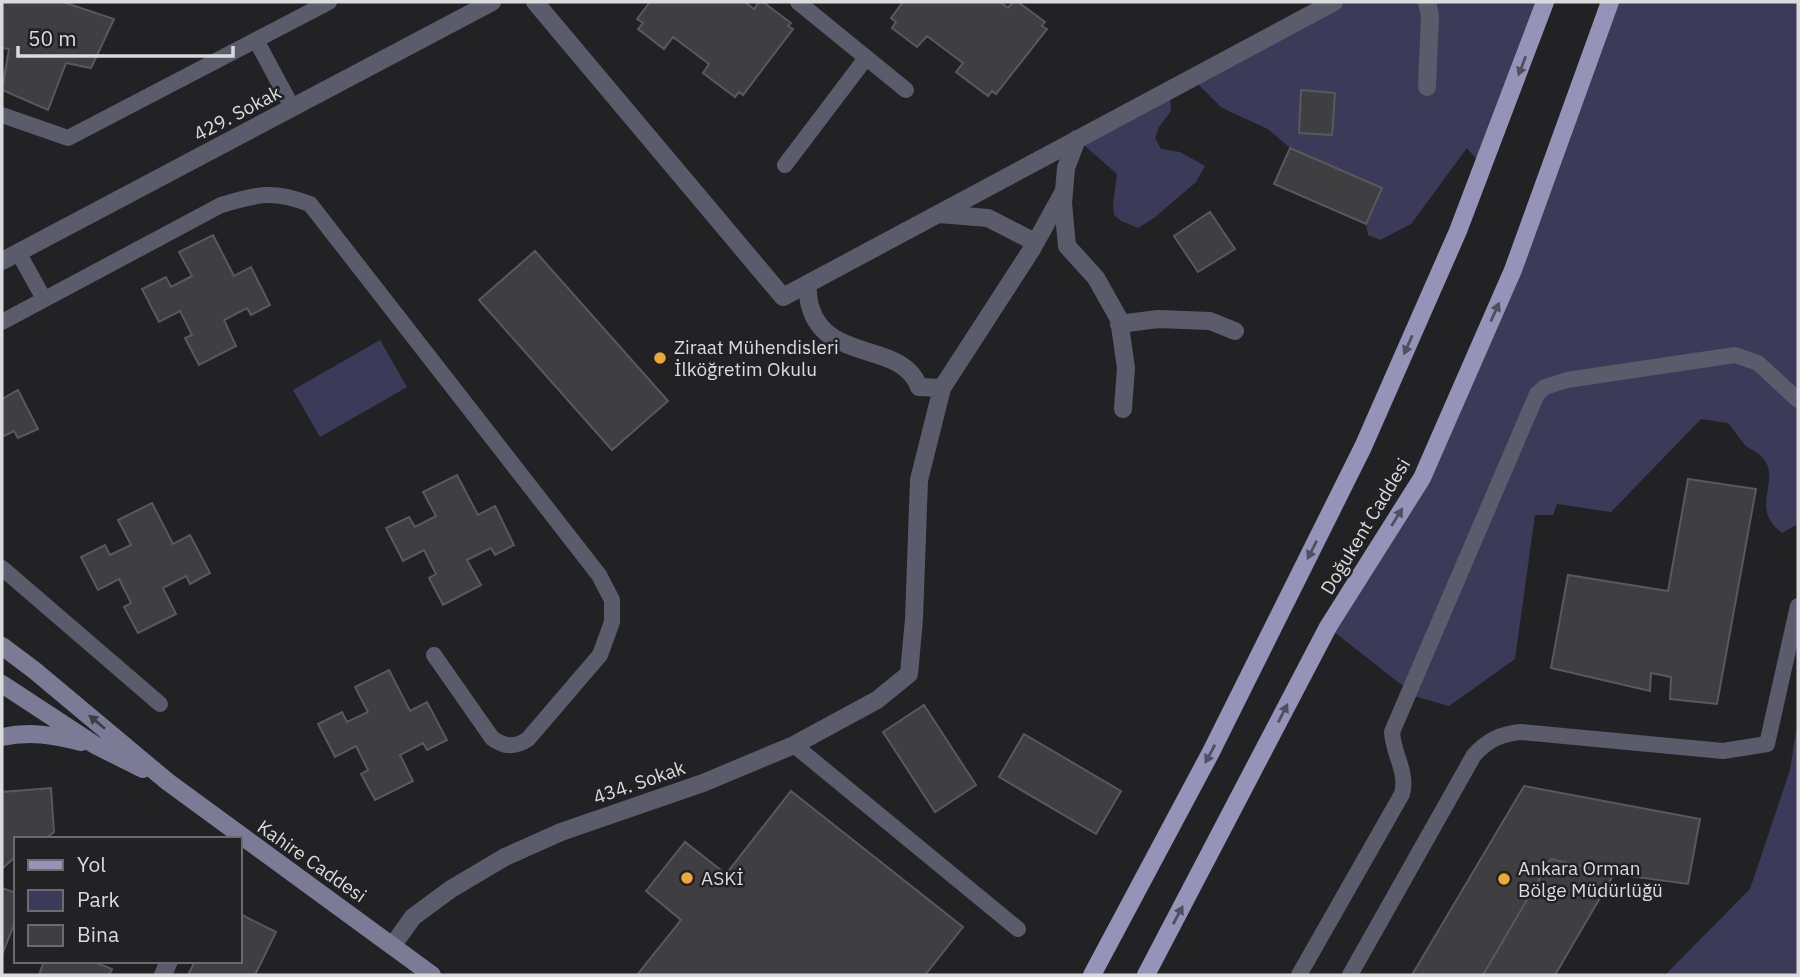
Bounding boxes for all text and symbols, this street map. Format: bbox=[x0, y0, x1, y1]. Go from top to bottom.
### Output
scale bar bbox=[18, 14, 233, 58]
text: 50 m bbox=[28, 24, 77, 52]
one-way arrow bbox=[1517, 56, 1528, 77]
street label: 429. Sokak bbox=[189, 80, 285, 146]
one-way arrow bbox=[1489, 301, 1500, 322]
one-way arrow bbox=[1402, 334, 1413, 355]
place label: Ziraat Mühendisleri İlköğretim Okulu bbox=[674, 335, 839, 381]
marker: Ziraat Mühendisleri İlköğretim Okulu bbox=[652, 350, 668, 366]
street label: Doğukent Caddesi bbox=[1315, 454, 1415, 598]
one-way arrow bbox=[1391, 507, 1404, 526]
one-way arrow bbox=[1306, 540, 1317, 560]
one-way arrow bbox=[1277, 703, 1289, 723]
one-way arrow bbox=[89, 715, 106, 730]
one-way arrow bbox=[1204, 744, 1215, 764]
street label: 434. Sokak bbox=[590, 755, 688, 809]
street label: Kahire Caddesi bbox=[253, 815, 371, 907]
legend bbox=[14, 837, 242, 963]
text: Yol bbox=[77, 850, 106, 878]
place label: Ankara Orman Bölge Müdürlüğü bbox=[1518, 856, 1663, 902]
place label: ASKİ bbox=[701, 866, 744, 890]
marker: ASKİ bbox=[679, 870, 695, 886]
marker: Ankara Orman Bölge Müdürlüğü bbox=[1496, 871, 1512, 887]
text: Park bbox=[77, 885, 120, 913]
one-way arrow bbox=[1172, 905, 1183, 925]
text: Bina bbox=[77, 920, 119, 948]

